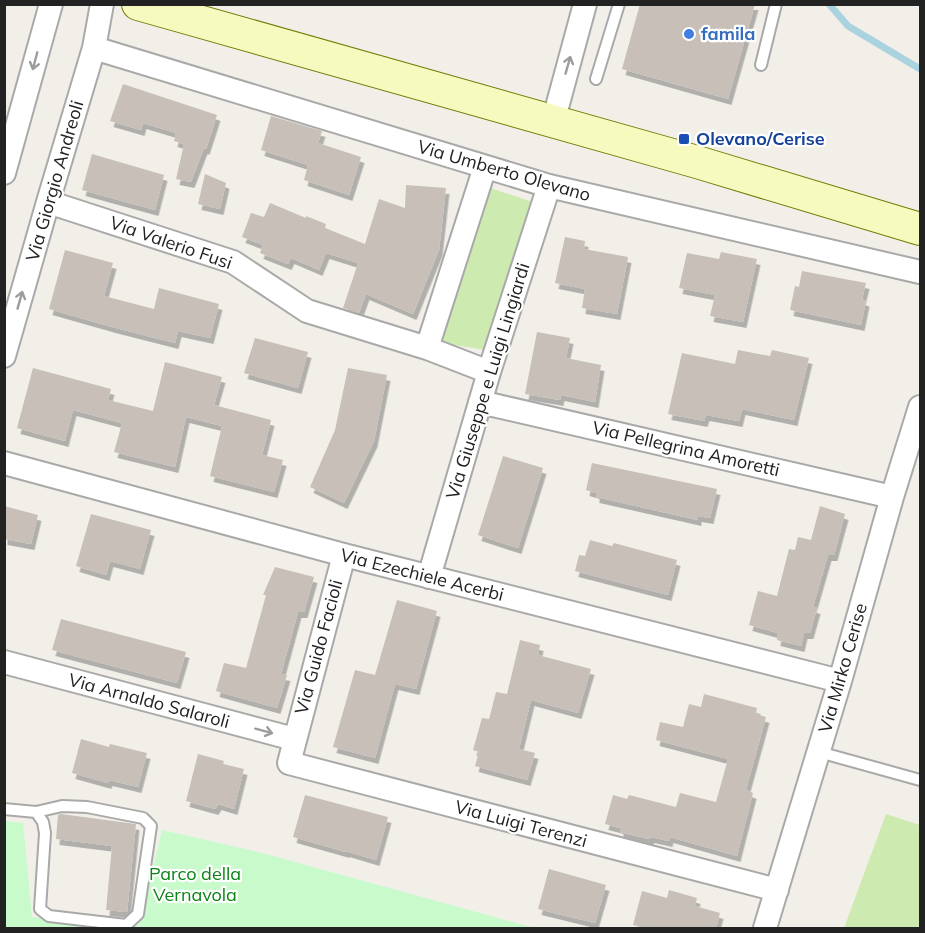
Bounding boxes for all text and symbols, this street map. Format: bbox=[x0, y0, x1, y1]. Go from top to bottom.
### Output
place label: famila bbox=[701, 22, 755, 45]
marker: famila bbox=[682, 27, 696, 41]
one-way arrow bbox=[29, 51, 41, 70]
one-way arrow bbox=[563, 56, 574, 75]
street label: Via Giorgio Andreoli bbox=[21, 98, 88, 264]
place label: Olevano/Cerise bbox=[696, 127, 825, 150]
marker: Olevano/Cerise bbox=[677, 132, 691, 146]
street label: Via Umberto Olevano bbox=[415, 135, 593, 206]
street label: Via Valerio Fusi bbox=[107, 211, 235, 274]
street label: Via Giuseppe e Luigi Lingiardi bbox=[441, 260, 534, 502]
one-way arrow bbox=[15, 290, 27, 309]
street label: Via Pellegrina Amoretti bbox=[590, 416, 782, 481]
street label: Via Ezechiele Acerbi bbox=[338, 543, 506, 606]
street label: Via Guido Facioli bbox=[289, 577, 348, 717]
street label: Via Mirko Cerise bbox=[813, 600, 872, 735]
street label: Via Arnaldo Salaroli bbox=[66, 668, 232, 733]
one-way arrow bbox=[254, 726, 273, 737]
street label: Via Luigi Terenzi bbox=[452, 795, 590, 852]
park label: Parco della Vernavola bbox=[149, 862, 241, 906]

